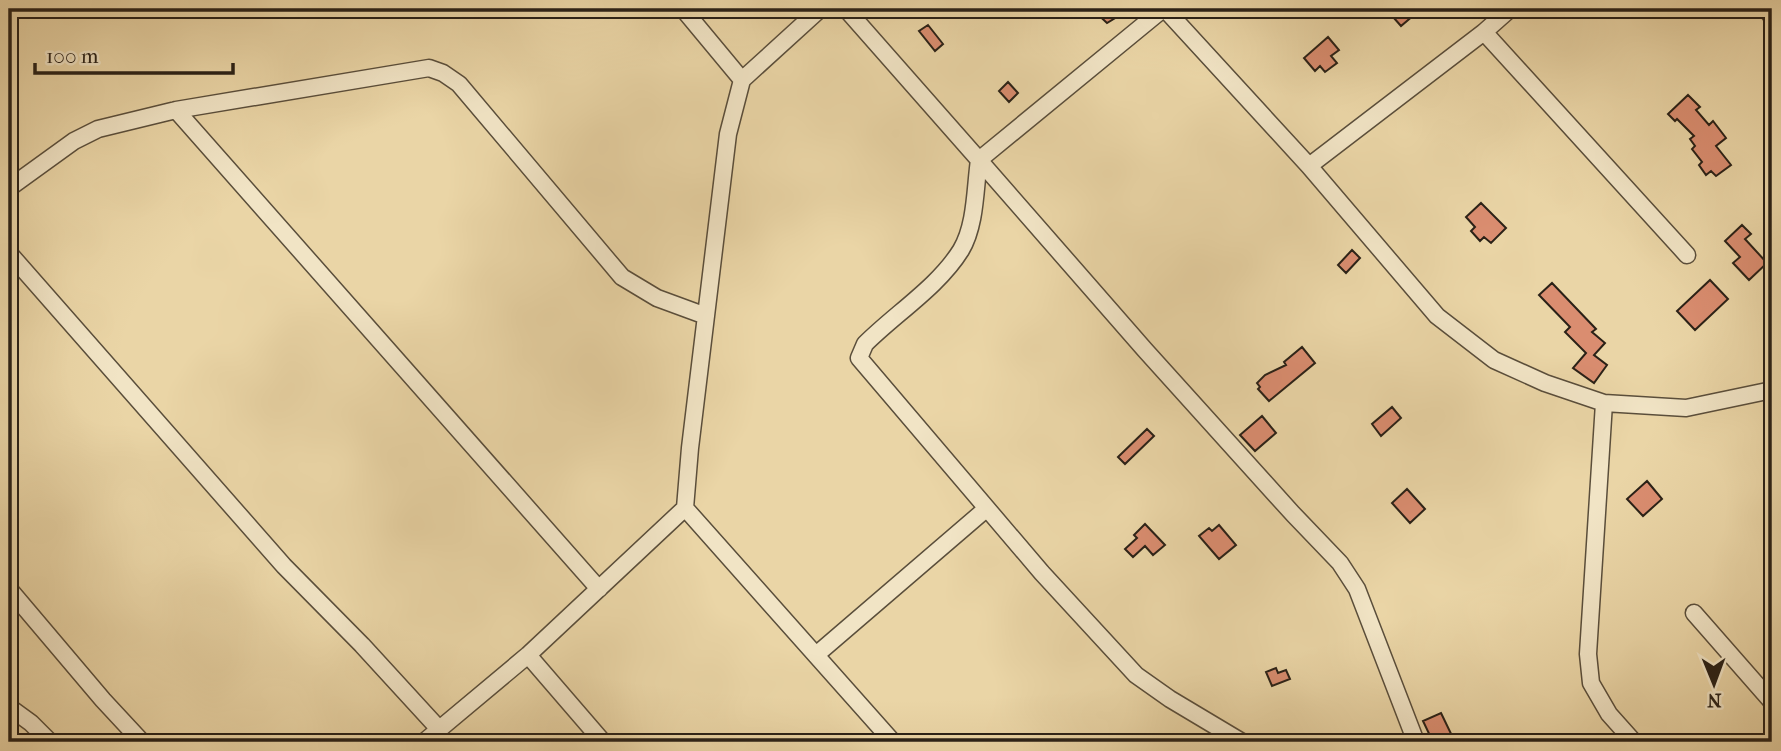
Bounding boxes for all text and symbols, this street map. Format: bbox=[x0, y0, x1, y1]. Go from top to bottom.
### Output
scale bar bbox=[35, 32, 233, 76]
text: 100 m bbox=[46, 44, 99, 68]
north arrow bbox=[1680, 650, 1750, 720]
text: N bbox=[1706, 689, 1722, 711]

